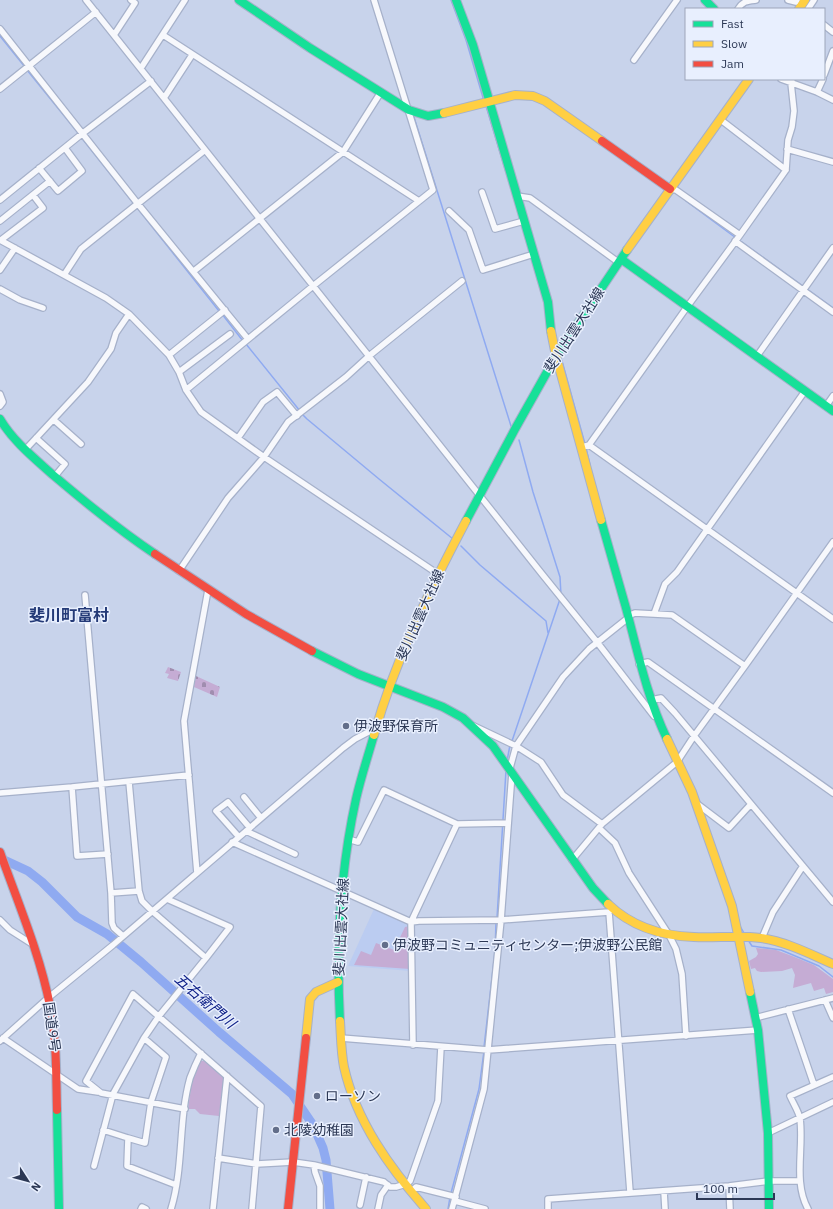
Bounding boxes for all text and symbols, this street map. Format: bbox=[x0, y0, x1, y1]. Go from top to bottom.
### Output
legend bbox=[685, 8, 825, 80]
text: Fast bbox=[721, 16, 744, 31]
text: Slow bbox=[721, 36, 747, 51]
text: Jam bbox=[721, 56, 744, 71]
street label: 斐川出雲大社線 bbox=[540, 284, 608, 376]
street label: 斐川出雲大社線 bbox=[392, 567, 448, 663]
district label: 斐川町富村 bbox=[29, 605, 109, 625]
place label: 伊波野保育所 bbox=[354, 717, 438, 735]
marker: 伊波野保育所 bbox=[341, 721, 351, 731]
street label: 斐川出雲大社線 bbox=[329, 878, 353, 976]
place label: 伊波野コミュニティセンター;伊波野公民館 bbox=[393, 936, 662, 954]
marker: 伊波野コミュニティセンター;伊波野公民館 bbox=[380, 940, 390, 950]
water label: 五右衛門川 bbox=[171, 969, 241, 1034]
street label: 国道9号 bbox=[40, 1001, 64, 1053]
place label: ローソン bbox=[325, 1087, 381, 1105]
marker: ローソン bbox=[312, 1091, 322, 1101]
place label: 北陵幼稚園 bbox=[284, 1121, 354, 1139]
marker: 北陵幼稚園 bbox=[271, 1125, 281, 1135]
north arrow bbox=[8, 1161, 48, 1201]
scale bar bbox=[697, 1175, 774, 1201]
text: N bbox=[28, 1180, 44, 1194]
text: 100 m bbox=[703, 1181, 738, 1196]

